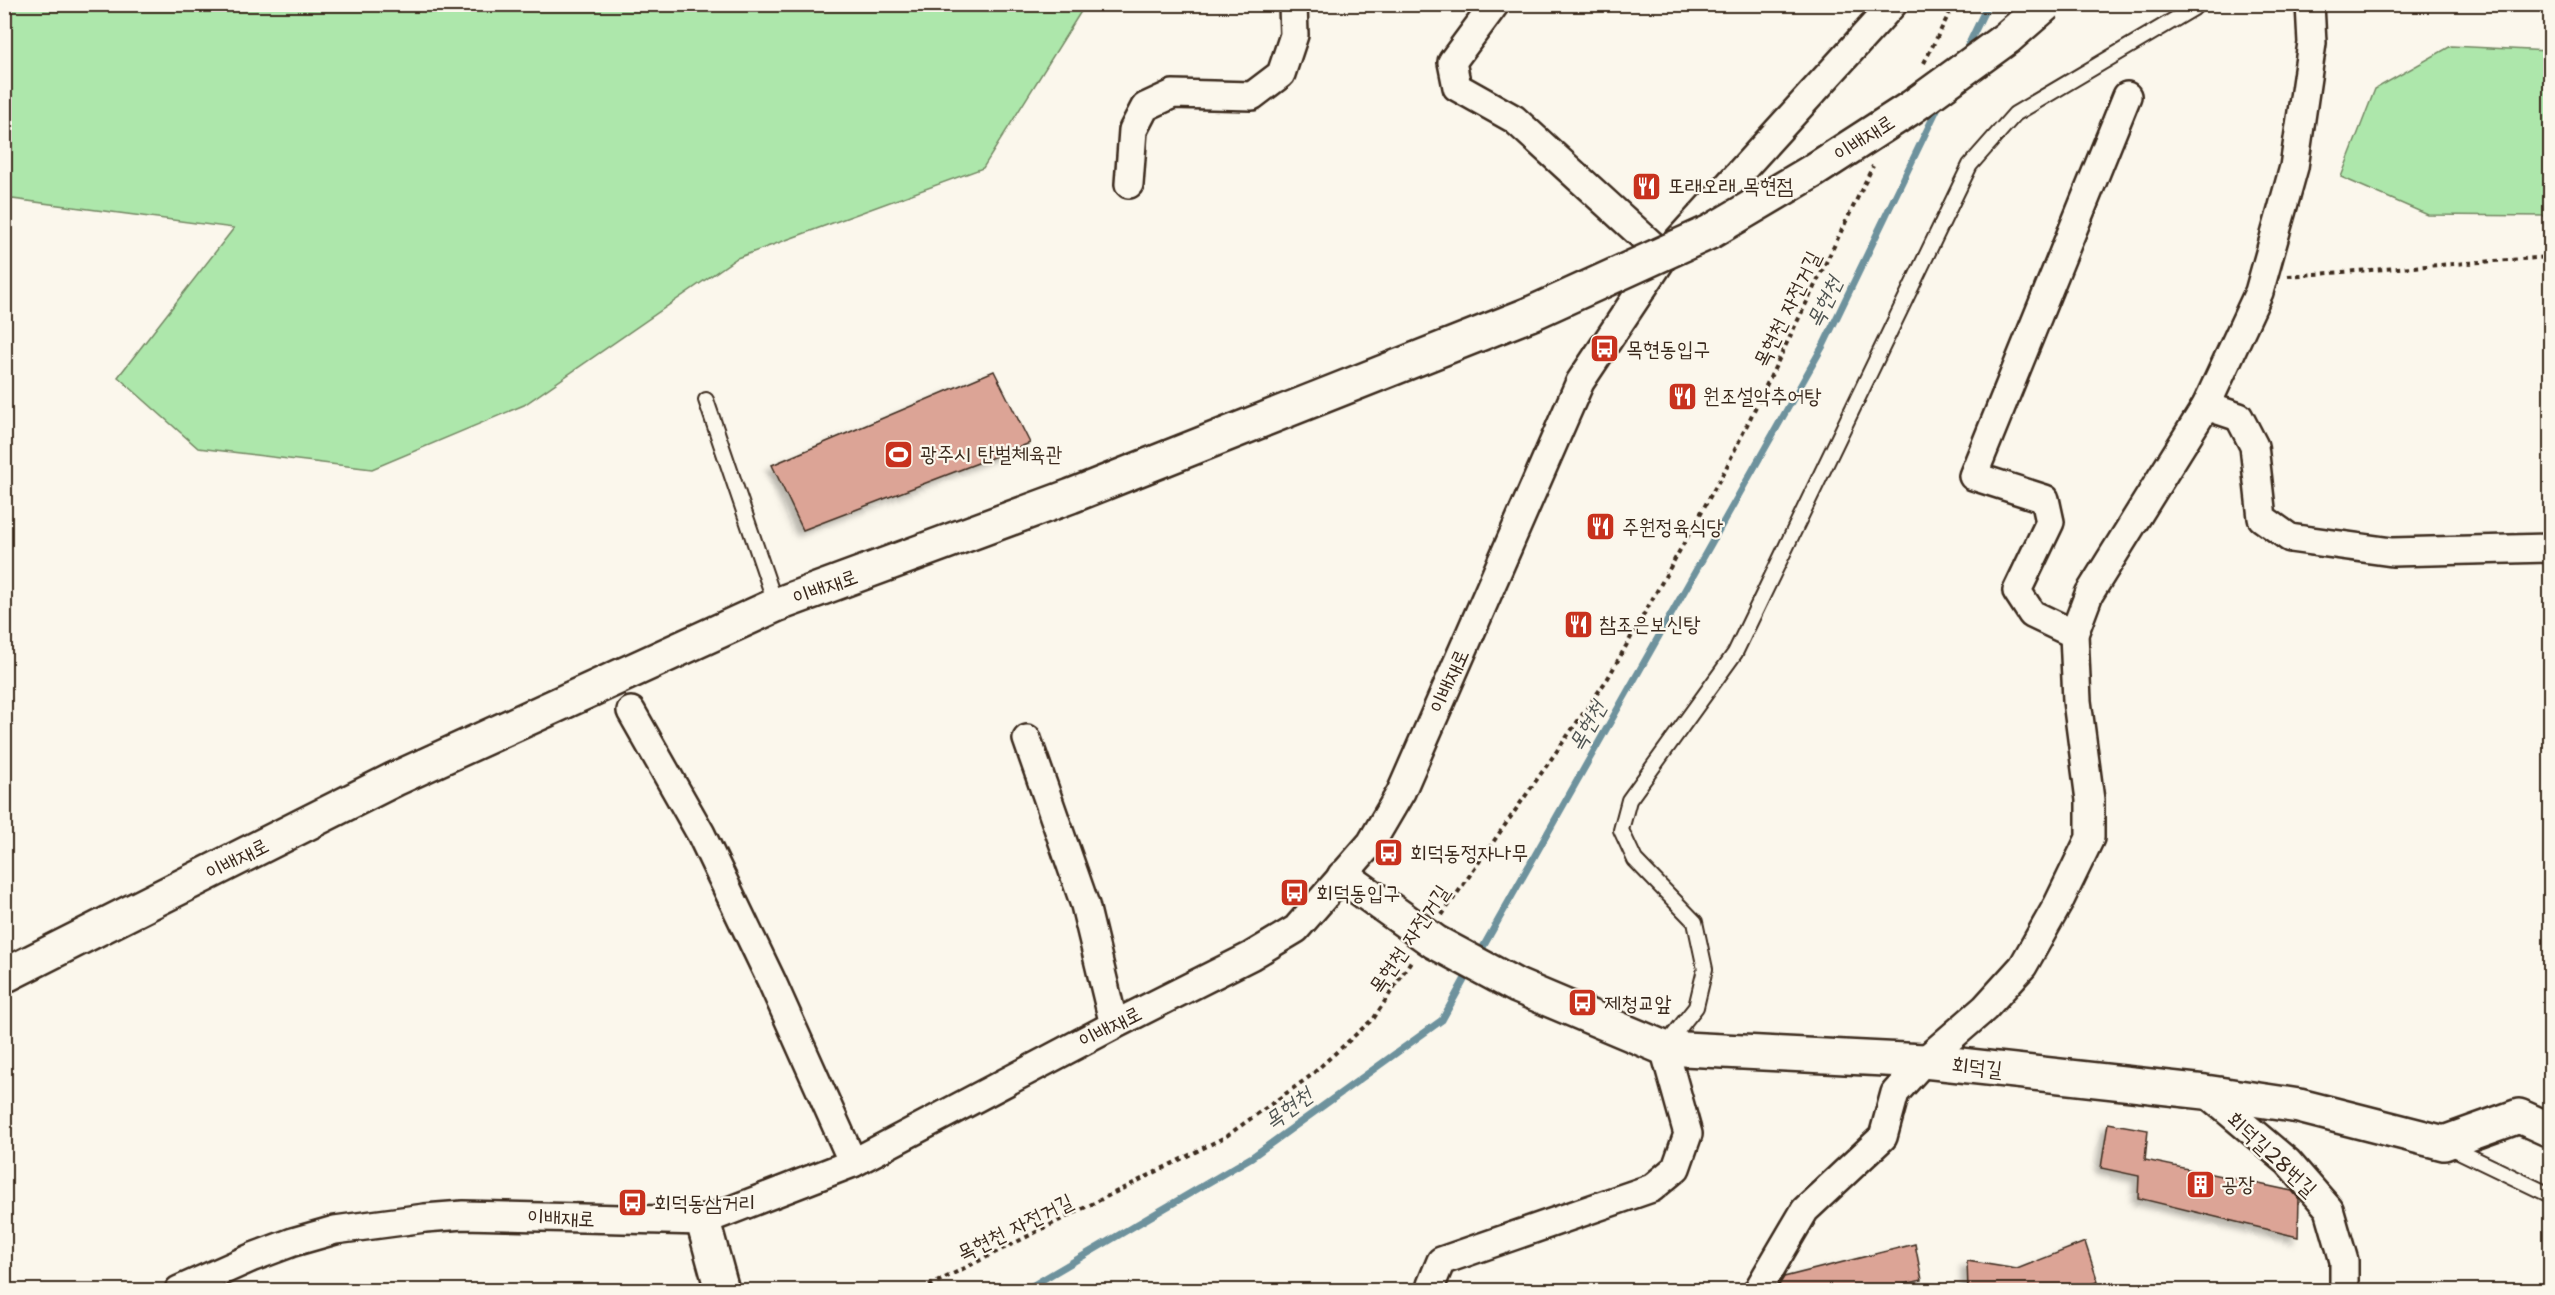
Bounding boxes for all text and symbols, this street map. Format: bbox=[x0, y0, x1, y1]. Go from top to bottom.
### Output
street label: 이배재로 bbox=[1828, 108, 1900, 168]
restaurant icon: 또래오래 목현점 bbox=[1631, 170, 1663, 202]
place label: 또래오래 목현점 bbox=[1668, 172, 1793, 200]
street label: 목현천 자전거길 bbox=[1747, 246, 1827, 372]
water label: 목현천 bbox=[1799, 270, 1850, 332]
bus stop icon: 목현동입구 bbox=[1589, 333, 1621, 365]
place label: 목현동입구 bbox=[1626, 335, 1711, 363]
restaurant icon: 원조설악추어탕 bbox=[1666, 380, 1698, 412]
place label: 원조설악추어탕 bbox=[1703, 382, 1821, 410]
sports icon: 광주시 탄벌체육관 bbox=[883, 438, 915, 470]
place label: 광주시 탄벌체육관 bbox=[920, 440, 1062, 468]
restaurant icon: 주원정육식당 bbox=[1585, 511, 1617, 543]
place label: 주원정육식당 bbox=[1622, 513, 1723, 541]
street label: 이배재로 bbox=[788, 562, 862, 612]
restaurant icon: 참조은보신탕 bbox=[1562, 608, 1594, 640]
place label: 참조은보신탕 bbox=[1599, 610, 1700, 638]
street label: 이배재로 bbox=[1422, 644, 1476, 718]
water label: 목현천 bbox=[1561, 694, 1614, 756]
street label: 이배재로 bbox=[201, 831, 273, 887]
bus stop icon: 회덕동정자나무 bbox=[1373, 837, 1405, 869]
place label: 회덕동정자나무 bbox=[1410, 839, 1528, 867]
bus stop icon: 회덕동입구 bbox=[1279, 877, 1311, 909]
place label: 회덕동입구 bbox=[1316, 879, 1401, 907]
street label: 목현천 자전거길 bbox=[1362, 879, 1456, 999]
bus stop icon: 제청교앞 bbox=[1567, 987, 1599, 1019]
place label: 제청교앞 bbox=[1604, 989, 1672, 1017]
street label: 이배재로 bbox=[1074, 999, 1146, 1055]
street label: 회덕길 bbox=[1950, 1050, 2004, 1084]
water label: 목현천 bbox=[1258, 1079, 1320, 1135]
street label: 회덕길28번길 bbox=[2221, 1105, 2323, 1203]
building icon: 공장 bbox=[2184, 1168, 2216, 1200]
place label: 공장 bbox=[2221, 1170, 2255, 1198]
bus stop icon: 회덕동삼거리 bbox=[617, 1187, 649, 1219]
street label: 목현천 자전거길 bbox=[952, 1187, 1078, 1267]
place label: 회덕동삼거리 bbox=[654, 1189, 755, 1217]
street label: 이배재로 bbox=[527, 1203, 595, 1233]

